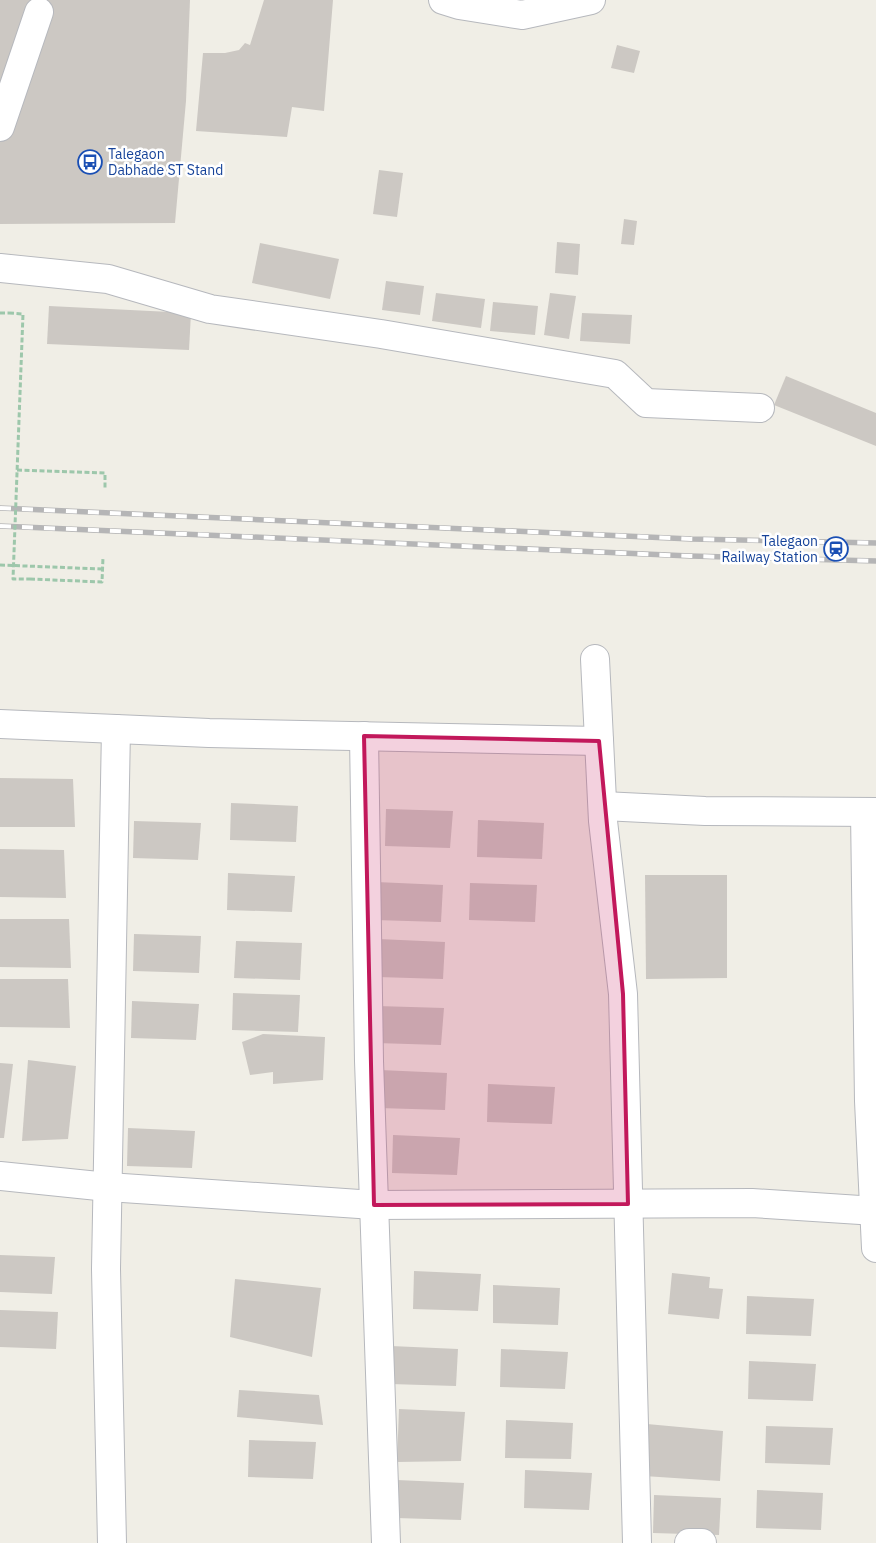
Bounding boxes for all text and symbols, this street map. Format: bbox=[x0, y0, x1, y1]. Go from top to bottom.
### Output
place label: Talegaon Dabhade ST Stand bbox=[108, 145, 223, 179]
bus stop icon: Talegaon Dabhade ST Stand bbox=[77, 149, 103, 175]
place label: Talegaon Railway Station bbox=[721, 532, 818, 566]
station icon: Talegaon Railway Station bbox=[823, 536, 849, 562]

